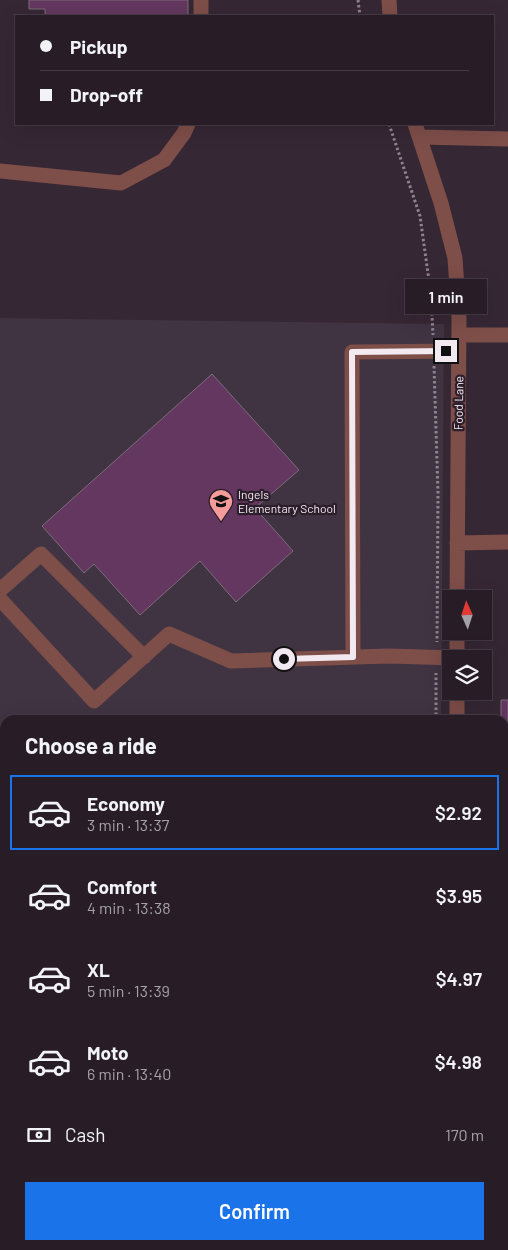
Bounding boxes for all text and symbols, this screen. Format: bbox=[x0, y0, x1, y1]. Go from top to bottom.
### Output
text: Pickup bbox=[70, 35, 128, 58]
text: Drop-off bbox=[70, 83, 143, 106]
callout: 1 min bbox=[405, 278, 487, 314]
text: 1 min bbox=[429, 287, 463, 306]
route end bbox=[435, 340, 457, 362]
street label: Food Lane bbox=[451, 376, 465, 430]
place label: Ingels Elementary School bbox=[238, 487, 336, 515]
school or university icon: Ingels Elementary School bbox=[208, 488, 234, 522]
north arrow bbox=[442, 590, 492, 640]
map controls bbox=[442, 590, 492, 700]
route start bbox=[273, 648, 295, 670]
button: layers bbox=[442, 650, 492, 700]
text: Choose a ride bbox=[25, 732, 157, 758]
icon: car bbox=[27, 790, 72, 835]
text: Economy bbox=[87, 792, 165, 815]
text: $2.92 bbox=[435, 801, 482, 824]
text: 3 min · 13:37 bbox=[87, 815, 169, 834]
icon: car bbox=[27, 873, 72, 918]
text: Comfort bbox=[87, 875, 157, 898]
text: $3.95 bbox=[436, 884, 482, 907]
text: 4 min · 13:38 bbox=[87, 898, 171, 917]
icon: car bbox=[27, 956, 72, 1001]
text: XL bbox=[87, 958, 110, 981]
text: $4.97 bbox=[436, 967, 482, 990]
text: 5 min · 13:39 bbox=[87, 981, 170, 1000]
icon: car bbox=[27, 1039, 72, 1084]
text: Moto bbox=[87, 1041, 129, 1064]
text: $4.98 bbox=[435, 1050, 482, 1073]
text: 6 min · 13:40 bbox=[87, 1064, 171, 1083]
icon: cash bbox=[25, 1121, 53, 1149]
text: Cash bbox=[65, 1123, 106, 1146]
text: 170 m bbox=[445, 1125, 484, 1144]
button: Confirm bbox=[25, 1182, 484, 1240]

